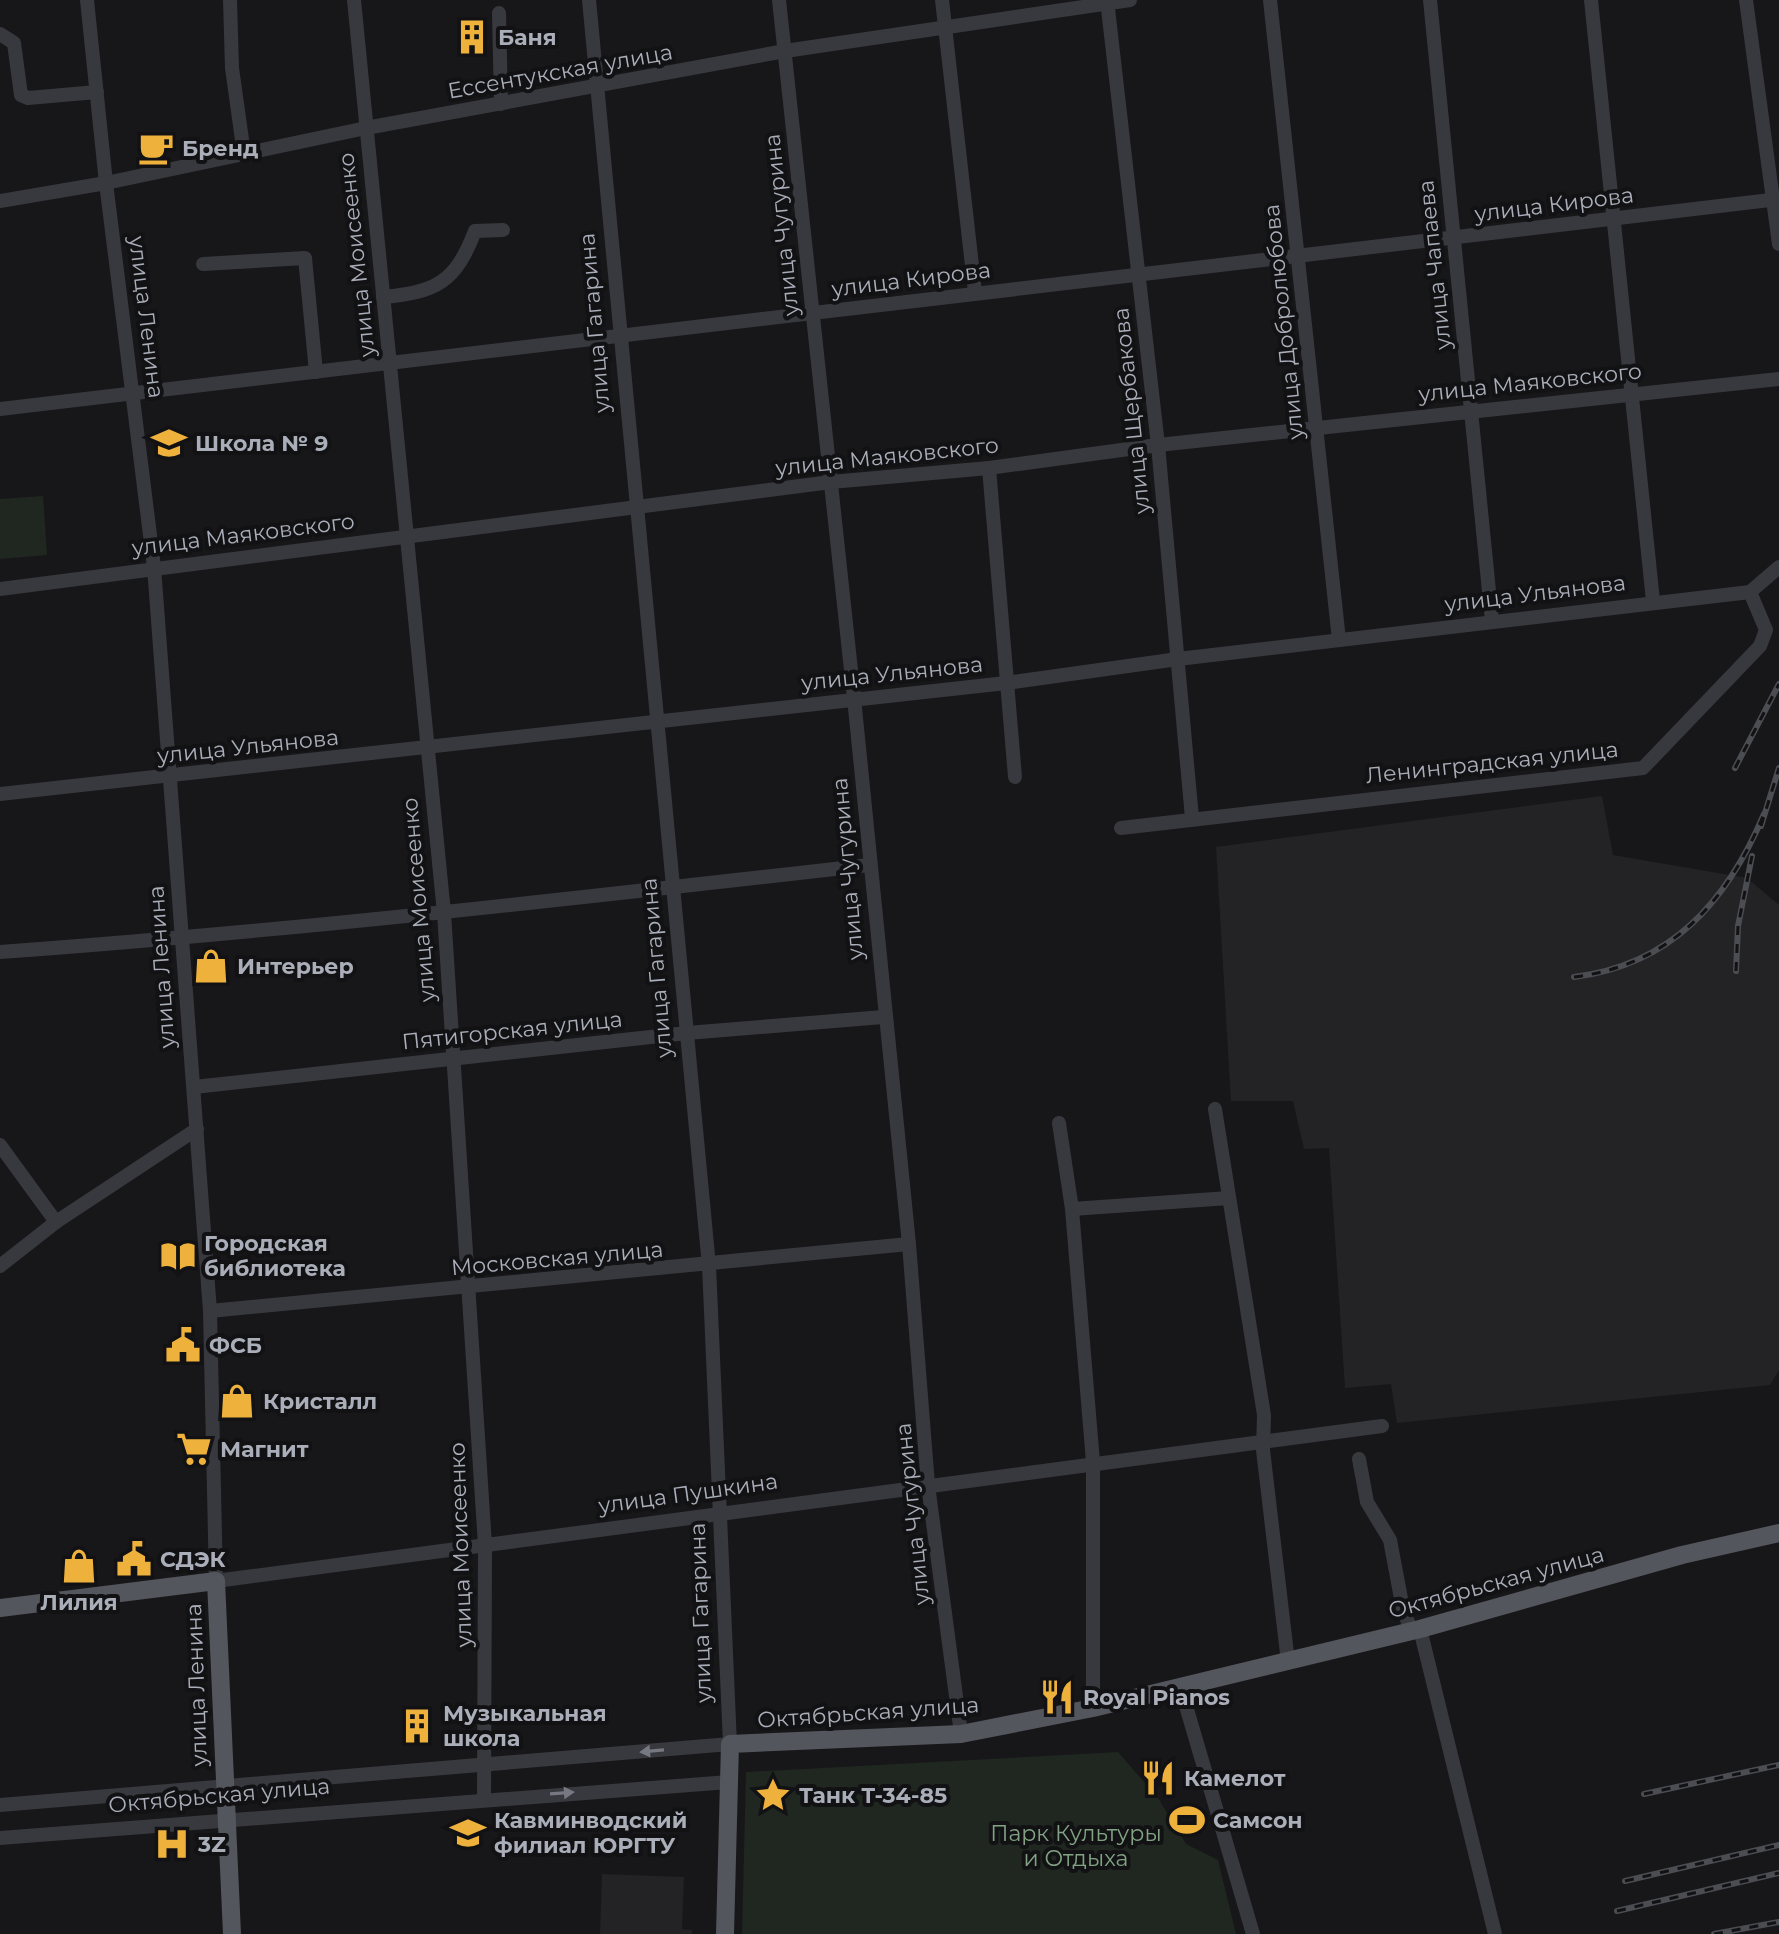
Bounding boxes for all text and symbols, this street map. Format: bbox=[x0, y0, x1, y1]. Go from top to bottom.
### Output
building icon: Баня bbox=[453, 18, 491, 56]
place label: Баня bbox=[498, 24, 557, 51]
street label: Ессентукская улица bbox=[446, 38, 675, 105]
cafe icon: Бренд bbox=[137, 129, 175, 167]
street label: улица Чугурина bbox=[759, 132, 805, 318]
place label: Бренд bbox=[182, 135, 258, 162]
street label: улица Моисеенко bbox=[332, 151, 381, 359]
street label: улица Чапаева bbox=[1412, 179, 1457, 352]
street label: улица Кирова bbox=[1472, 181, 1635, 228]
street label: улица Добролюбова bbox=[1258, 203, 1309, 442]
street label: улица Гагарина bbox=[573, 232, 616, 415]
street label: улица Ленина bbox=[123, 234, 170, 400]
street label: улица Кирова bbox=[829, 256, 992, 303]
street label: улица Щербакова bbox=[1107, 306, 1156, 516]
street label: улица Маяковского bbox=[1416, 357, 1643, 408]
school or university icon: Школа № 9 bbox=[150, 424, 188, 462]
place label: Школа № 9 bbox=[195, 430, 328, 457]
street label: улица Маяковского bbox=[773, 431, 1000, 482]
street label: улица Маяковского bbox=[129, 507, 356, 562]
street label: улица Ульянова bbox=[1442, 569, 1627, 618]
street label: улица Ульянова bbox=[799, 651, 984, 697]
street label: улица Ульянова bbox=[155, 724, 340, 770]
street label: Ленинградская улица bbox=[1364, 736, 1620, 789]
street label: улица Чугурина bbox=[826, 777, 869, 962]
street label: улица Моисеенко bbox=[396, 796, 441, 1004]
street label: улица Гагарина bbox=[635, 877, 678, 1060]
street label: улица Ленина bbox=[142, 885, 181, 1050]
shop icon: Интерьер bbox=[192, 947, 230, 985]
place label: Интерьер bbox=[237, 953, 354, 980]
street label: Пятигорская улица bbox=[400, 1005, 624, 1056]
place label: Городская библиотека bbox=[204, 1230, 346, 1282]
street label: Московская улица bbox=[450, 1236, 664, 1281]
library icon: Городская библиотека bbox=[159, 1237, 197, 1275]
public building icon: ФСБ bbox=[164, 1326, 202, 1364]
place label: ФСБ bbox=[209, 1332, 262, 1359]
shop icon: Кристалл bbox=[218, 1382, 256, 1420]
place label: Кристалл bbox=[263, 1388, 377, 1415]
street label: улица Чугурина bbox=[890, 1421, 936, 1607]
supermarket icon: Магнит bbox=[175, 1430, 213, 1468]
place label: Магнит bbox=[220, 1436, 309, 1463]
street label: улица Моисеенко bbox=[443, 1442, 478, 1649]
street label: улица Пушкина bbox=[596, 1468, 780, 1520]
street label: улица Гагарина bbox=[684, 1522, 717, 1705]
public building icon: СДЭК bbox=[115, 1540, 153, 1578]
street label: Октябрьская улица bbox=[1385, 1541, 1607, 1624]
place label: СДЭК bbox=[160, 1546, 226, 1573]
shop icon: Лилия bbox=[60, 1547, 98, 1585]
place label: Лилия bbox=[40, 1589, 118, 1616]
street label: улица Ленина bbox=[180, 1603, 213, 1768]
restaurant icon: Royal Pianos bbox=[1038, 1678, 1076, 1716]
place label: Royal Pianos bbox=[1083, 1684, 1230, 1711]
street label: Октябрьская улица bbox=[756, 1691, 980, 1734]
place label: Музыкальная школа bbox=[443, 1700, 606, 1752]
building icon: Музыкальная школа bbox=[398, 1707, 436, 1745]
one-way arrow bbox=[639, 1744, 664, 1757]
restaurant icon: Камелот bbox=[1139, 1759, 1177, 1797]
place label: Камелот bbox=[1184, 1765, 1286, 1792]
street label: Октябрьская улица bbox=[107, 1772, 331, 1819]
place icon: Танк Т-34-85 bbox=[754, 1776, 792, 1814]
place label: Танк Т-34-85 bbox=[799, 1782, 947, 1809]
one-way arrow bbox=[550, 1786, 575, 1799]
sports icon: Самсон bbox=[1168, 1801, 1206, 1839]
place label: Кавминводский филиал ЮРГТУ bbox=[494, 1807, 687, 1859]
place label: Самсон bbox=[1213, 1807, 1303, 1834]
school or university icon: Кавминводский филиал ЮРГТУ bbox=[449, 1814, 487, 1852]
park label: Парк Культуры и Отдыха bbox=[990, 1820, 1162, 1872]
hospital icon: 3Z bbox=[153, 1825, 191, 1863]
place label: 3Z bbox=[197, 1831, 226, 1858]

